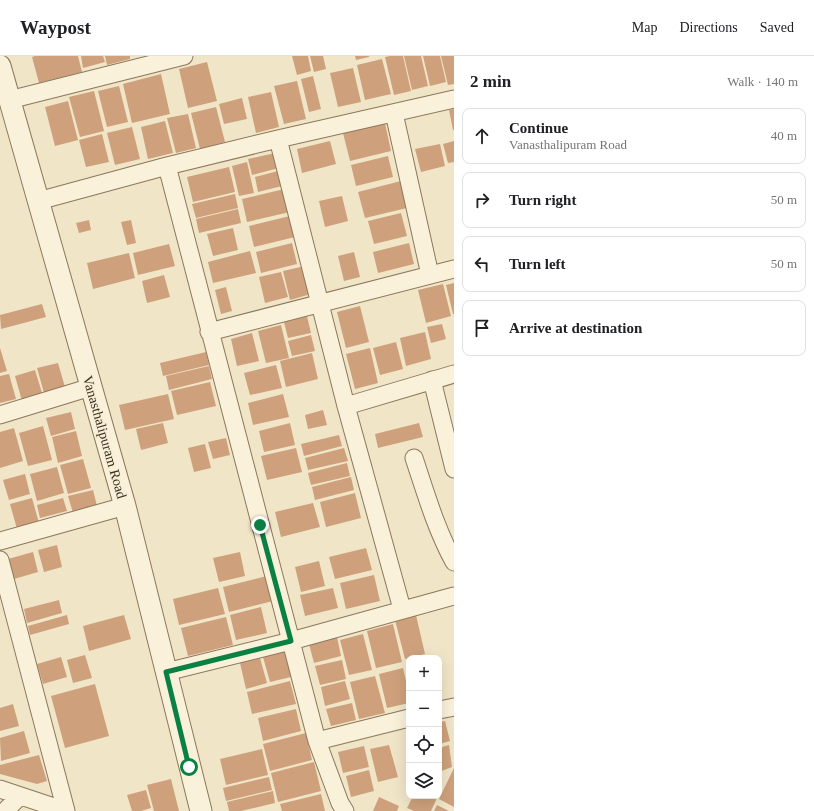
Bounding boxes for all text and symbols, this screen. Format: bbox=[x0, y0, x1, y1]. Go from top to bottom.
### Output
text: Waypost bbox=[20, 17, 91, 38]
text: Map bbox=[632, 20, 657, 35]
text: Directions bbox=[679, 20, 738, 35]
text: Saved bbox=[760, 20, 794, 35]
text: 2 min bbox=[470, 72, 511, 91]
text: Walk · 140 m bbox=[727, 74, 798, 89]
text: Continue bbox=[509, 120, 568, 136]
icon: ahead bbox=[471, 125, 493, 147]
text: 40 m bbox=[771, 128, 797, 143]
text: Vanasthalipuram Road bbox=[509, 137, 627, 152]
icon: right bbox=[471, 189, 493, 211]
text: Turn right bbox=[509, 192, 576, 208]
text: 50 m bbox=[771, 192, 797, 207]
icon: left bbox=[471, 253, 493, 275]
text: Turn left bbox=[509, 256, 566, 272]
text: 50 m bbox=[771, 256, 797, 271]
icon: arrive bbox=[471, 317, 493, 339]
text: Arrive at destination bbox=[509, 320, 642, 336]
street label: Vanasthalipuram Road bbox=[80, 374, 129, 500]
route end bbox=[251, 516, 269, 534]
map controls bbox=[406, 655, 442, 799]
button: + bbox=[406, 655, 442, 691]
button: − bbox=[406, 691, 442, 727]
button: locate bbox=[406, 727, 442, 763]
route start bbox=[180, 758, 198, 776]
button: layers bbox=[406, 763, 442, 799]

